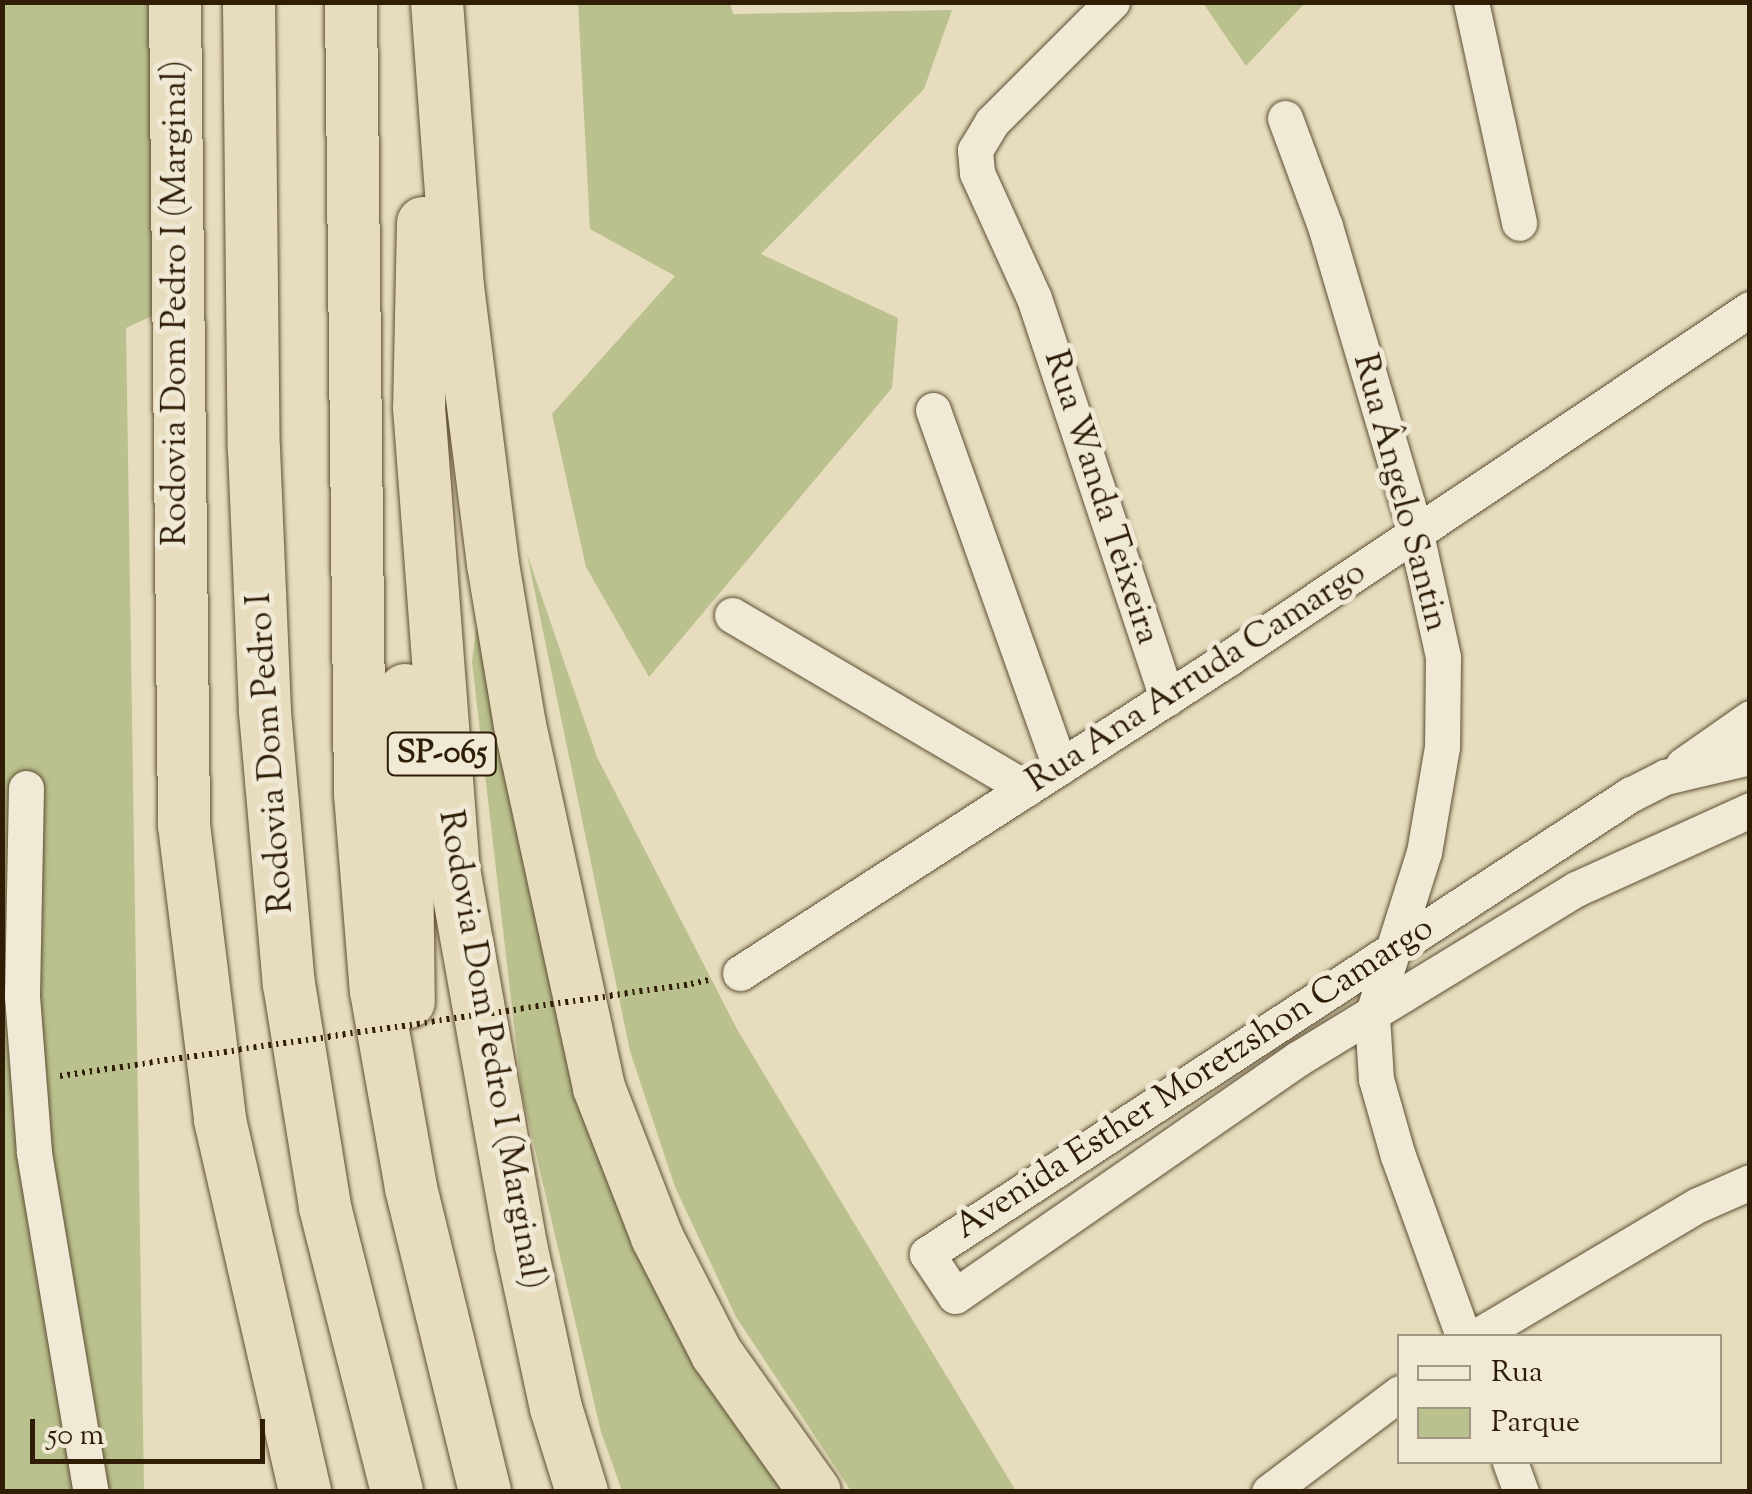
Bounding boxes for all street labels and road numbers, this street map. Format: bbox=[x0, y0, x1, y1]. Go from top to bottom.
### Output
street label: Rodovia Dom Pedro I (Marginal) bbox=[156, 60, 198, 546]
street label: Rua Wanda Teixeira bbox=[1033, 346, 1167, 650]
street label: Rua Ângelo Santin bbox=[1342, 350, 1456, 636]
street label: Rua Ana Arruda Camargo bbox=[1020, 553, 1374, 803]
street label: Rodovia Dom Pedro I bbox=[240, 591, 304, 915]
road number: SP-065 bbox=[384, 727, 500, 781]
street label: Rodovia Dom Pedro I (Marginal) bbox=[427, 807, 553, 1293]
street label: Avenida Esther Moretzshon Camargo bbox=[948, 908, 1442, 1250]

